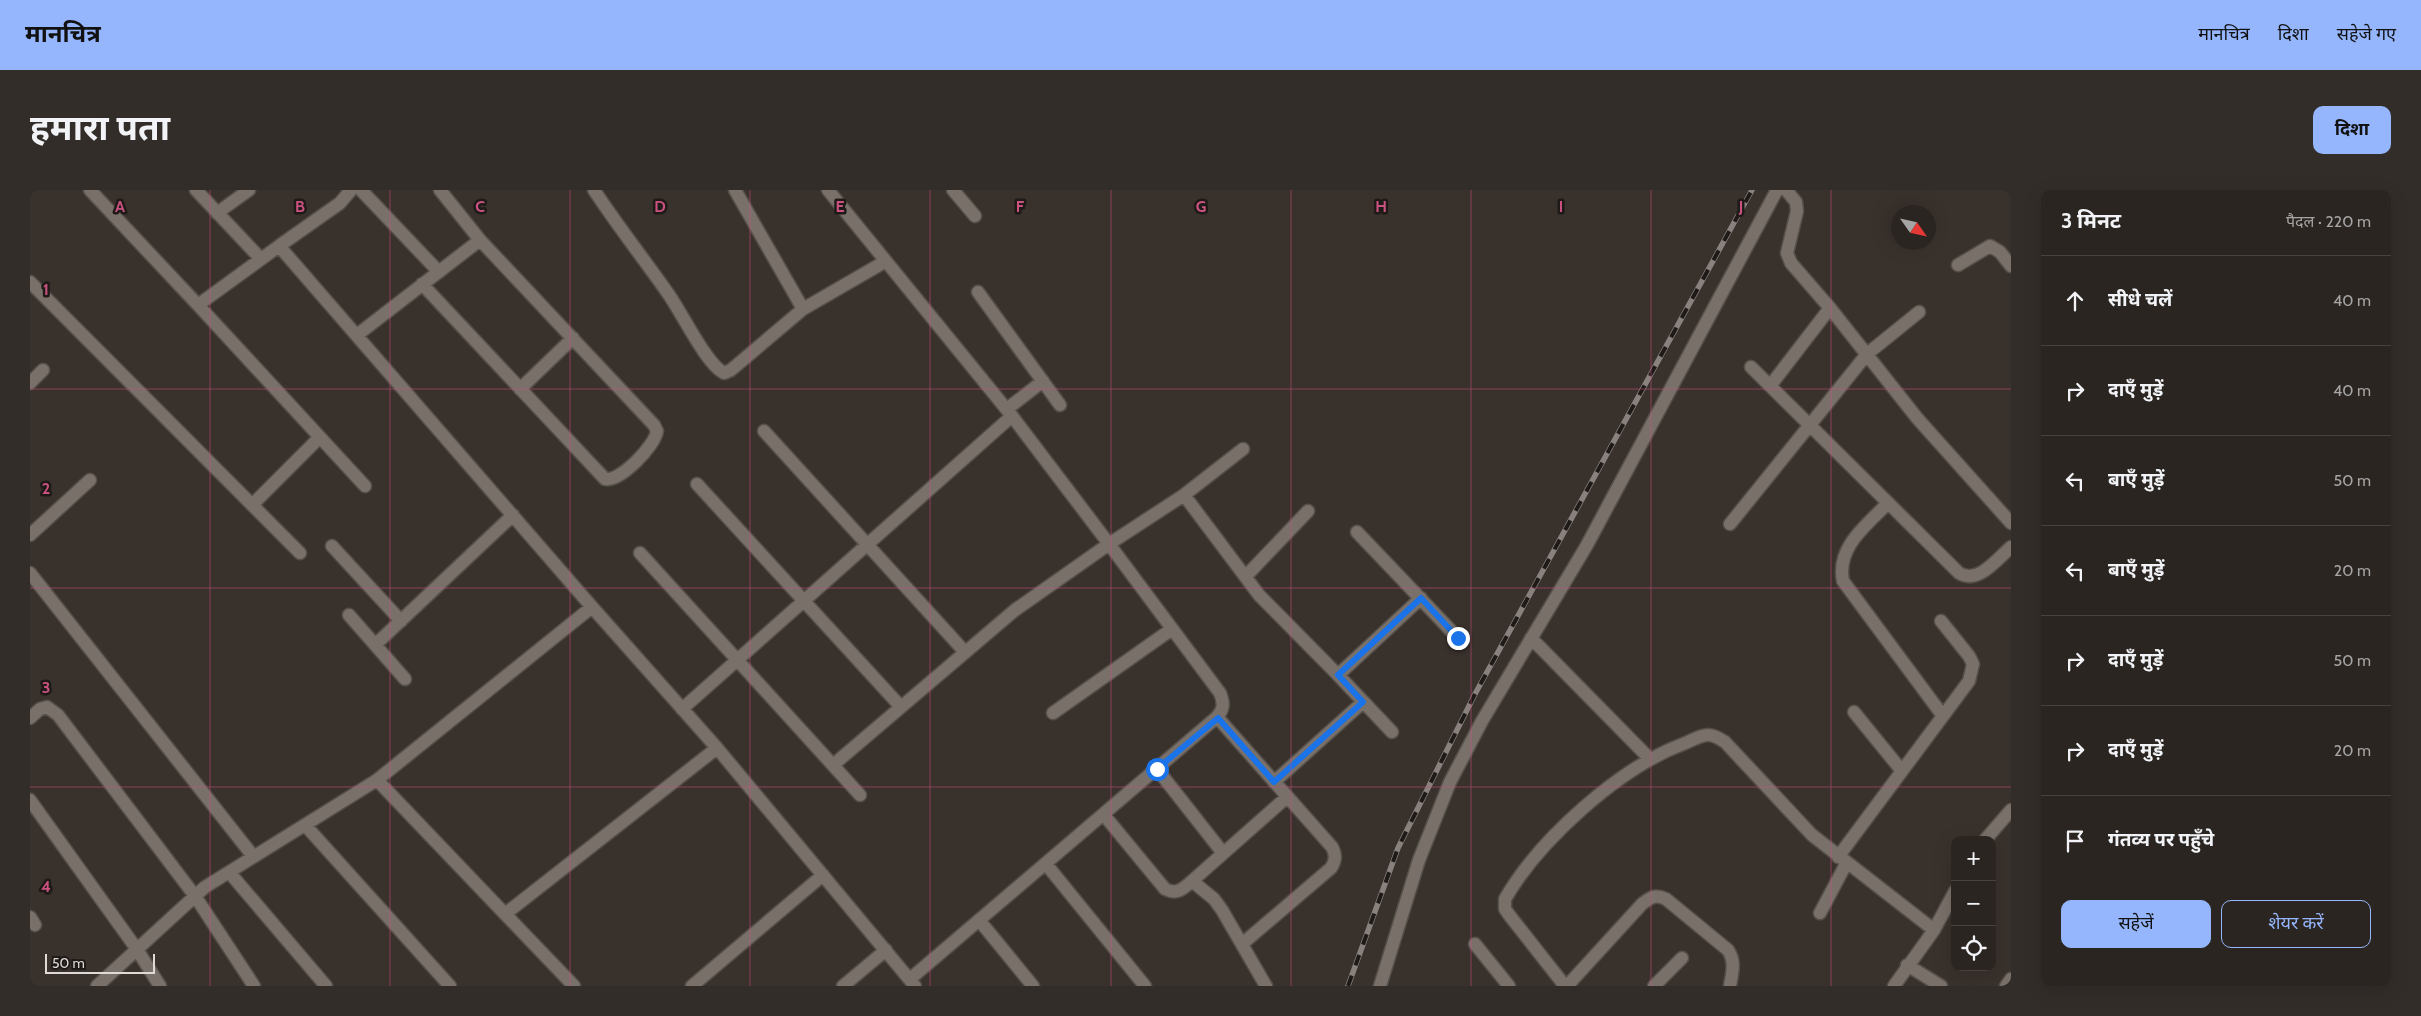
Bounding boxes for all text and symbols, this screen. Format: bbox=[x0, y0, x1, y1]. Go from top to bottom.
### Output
text: मानचित्र bbox=[25, 19, 101, 48]
text: मानचित्र bbox=[2198, 23, 2250, 45]
text: दिशा bbox=[2278, 23, 2309, 45]
text: सहेजे गए bbox=[2337, 23, 2396, 45]
text: हमारा पता bbox=[30, 106, 170, 149]
button: दिशा bbox=[2313, 106, 2391, 154]
text: A bbox=[115, 197, 125, 216]
text: B bbox=[295, 197, 305, 216]
text: C bbox=[475, 197, 485, 216]
text: D bbox=[654, 197, 666, 216]
text: E bbox=[835, 197, 845, 216]
text: F bbox=[1016, 197, 1025, 216]
text: G bbox=[1196, 197, 1206, 216]
text: H bbox=[1375, 197, 1387, 216]
text: I bbox=[1559, 197, 1563, 216]
text: J bbox=[1738, 197, 1743, 216]
north arrow bbox=[1891, 205, 1936, 250]
text: 3 मिनट bbox=[2061, 208, 2121, 233]
text: पैदल · 220 m bbox=[2286, 212, 2371, 231]
text: 1 bbox=[43, 280, 49, 299]
icon: ahead bbox=[2061, 287, 2089, 315]
text: सीधे चलें bbox=[2108, 288, 2172, 311]
text: 40 m bbox=[2333, 291, 2371, 310]
icon: right bbox=[2061, 377, 2089, 405]
text: दाएँ मुड़ें bbox=[2108, 378, 2163, 401]
text: 40 m bbox=[2333, 381, 2371, 400]
icon: left bbox=[2061, 467, 2089, 495]
text: बाएँ मुड़ें bbox=[2108, 468, 2164, 491]
text: 50 m bbox=[2334, 471, 2371, 490]
text: 2 bbox=[42, 479, 50, 498]
icon: left bbox=[2061, 557, 2089, 585]
text: बाएँ मुड़ें bbox=[2108, 558, 2164, 581]
text: 20 m bbox=[2334, 561, 2371, 580]
route end bbox=[1447, 627, 1470, 650]
icon: right bbox=[2061, 647, 2089, 675]
text: दाएँ मुड़ें bbox=[2108, 648, 2163, 671]
text: 50 m bbox=[2334, 651, 2371, 670]
text: 3 bbox=[42, 678, 50, 697]
icon: right bbox=[2061, 737, 2089, 765]
text: दाएँ मुड़ें bbox=[2108, 738, 2163, 761]
text: 20 m bbox=[2334, 741, 2371, 760]
route start bbox=[1146, 758, 1169, 781]
icon: arrive bbox=[2061, 827, 2089, 855]
text: गंतव्य पर पहुँचे bbox=[2108, 828, 2214, 851]
map controls bbox=[1951, 836, 1996, 971]
button: + bbox=[1951, 836, 1996, 881]
text: 4 bbox=[41, 877, 51, 896]
button: − bbox=[1951, 881, 1996, 926]
button: सहेजें bbox=[2061, 900, 2211, 948]
button: शेयर करें bbox=[2221, 900, 2371, 948]
button: locate bbox=[1951, 926, 1996, 971]
scale bar bbox=[45, 951, 155, 974]
text: 50 m bbox=[52, 954, 85, 972]

